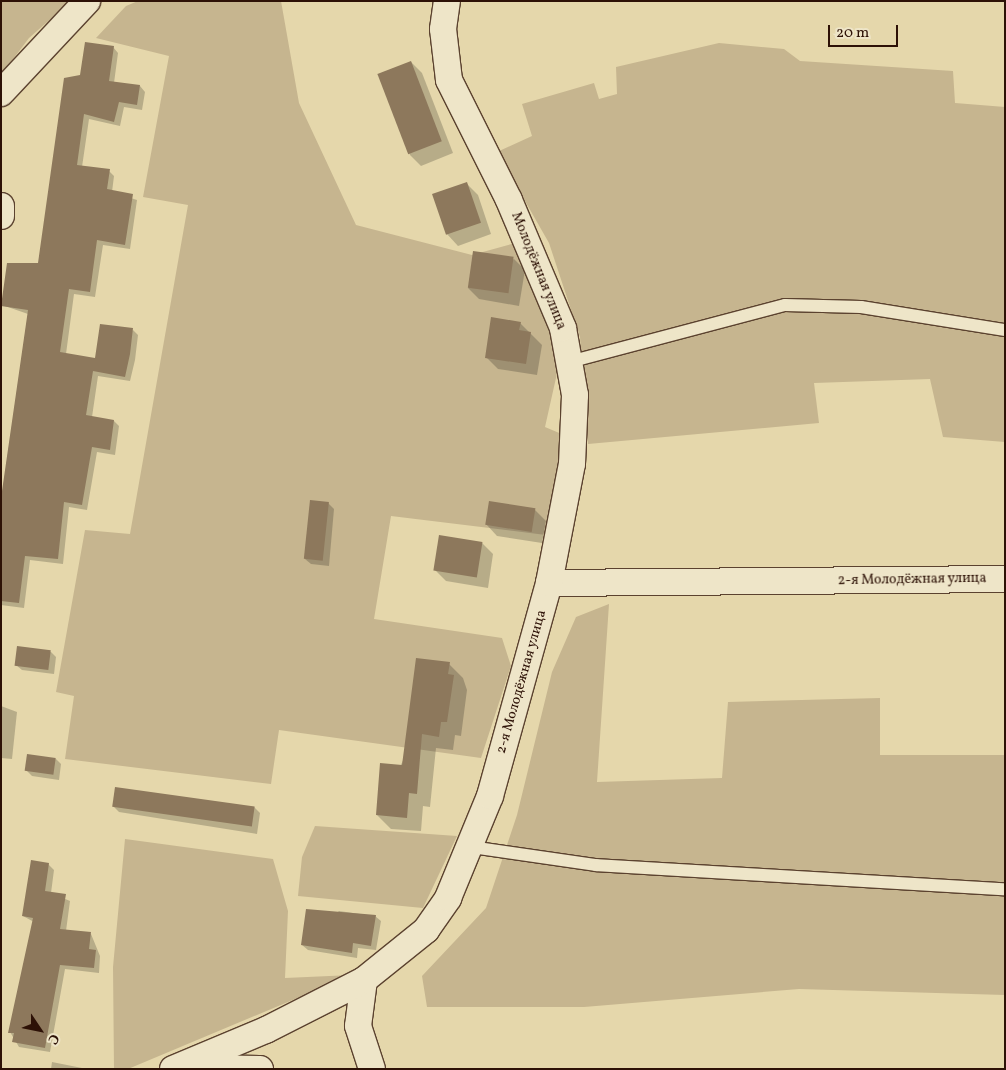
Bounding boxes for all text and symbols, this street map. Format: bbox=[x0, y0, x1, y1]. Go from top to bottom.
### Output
scale bar bbox=[831, 15, 901, 47]
text: 20 m bbox=[836, 23, 869, 44]
street label: Молодёжная улица bbox=[507, 210, 569, 332]
street label: 2-я Молодёжная улица bbox=[837, 570, 987, 590]
street label: 2-я Молодёжная улица bbox=[493, 608, 551, 756]
north arrow bbox=[15, 1005, 65, 1055]
text: С bbox=[42, 1030, 63, 1048]

